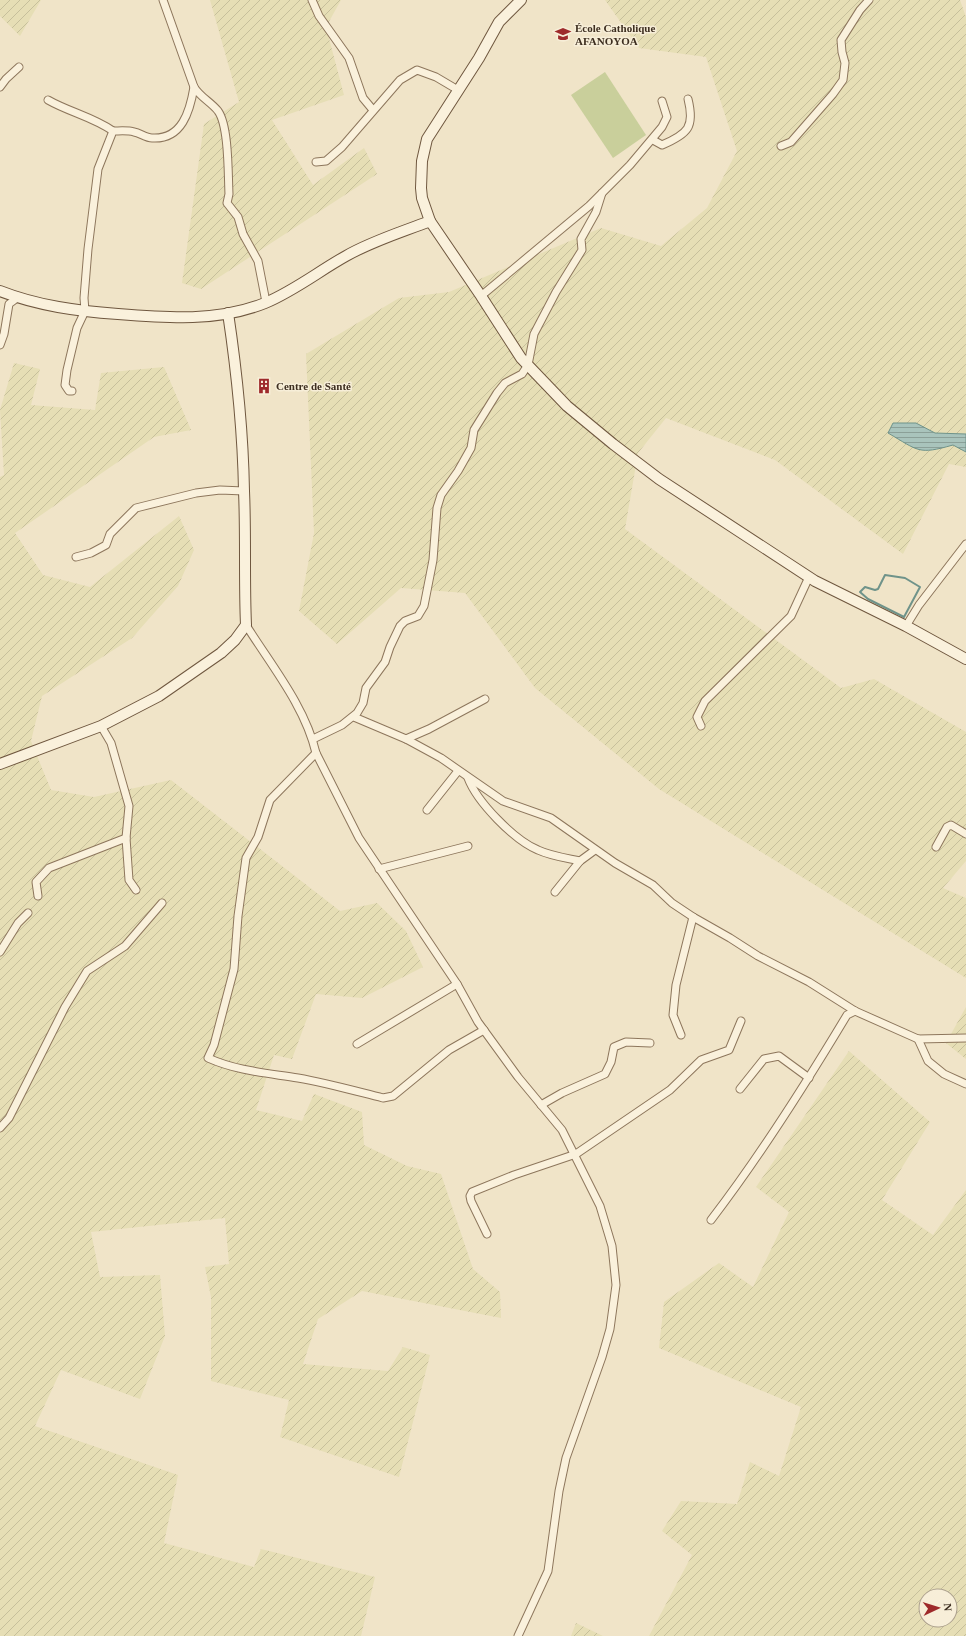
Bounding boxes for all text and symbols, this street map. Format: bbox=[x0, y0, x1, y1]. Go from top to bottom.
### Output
place label: École Catholique AFANOYOA bbox=[575, 22, 655, 47]
school or university icon: École Catholique AFANOYOA bbox=[554, 25, 572, 43]
building icon: Centre de Santé bbox=[255, 377, 273, 395]
place label: Centre de Santé bbox=[276, 380, 351, 392]
north arrow bbox=[918, 1588, 958, 1628]
text: N bbox=[942, 1603, 954, 1612]

